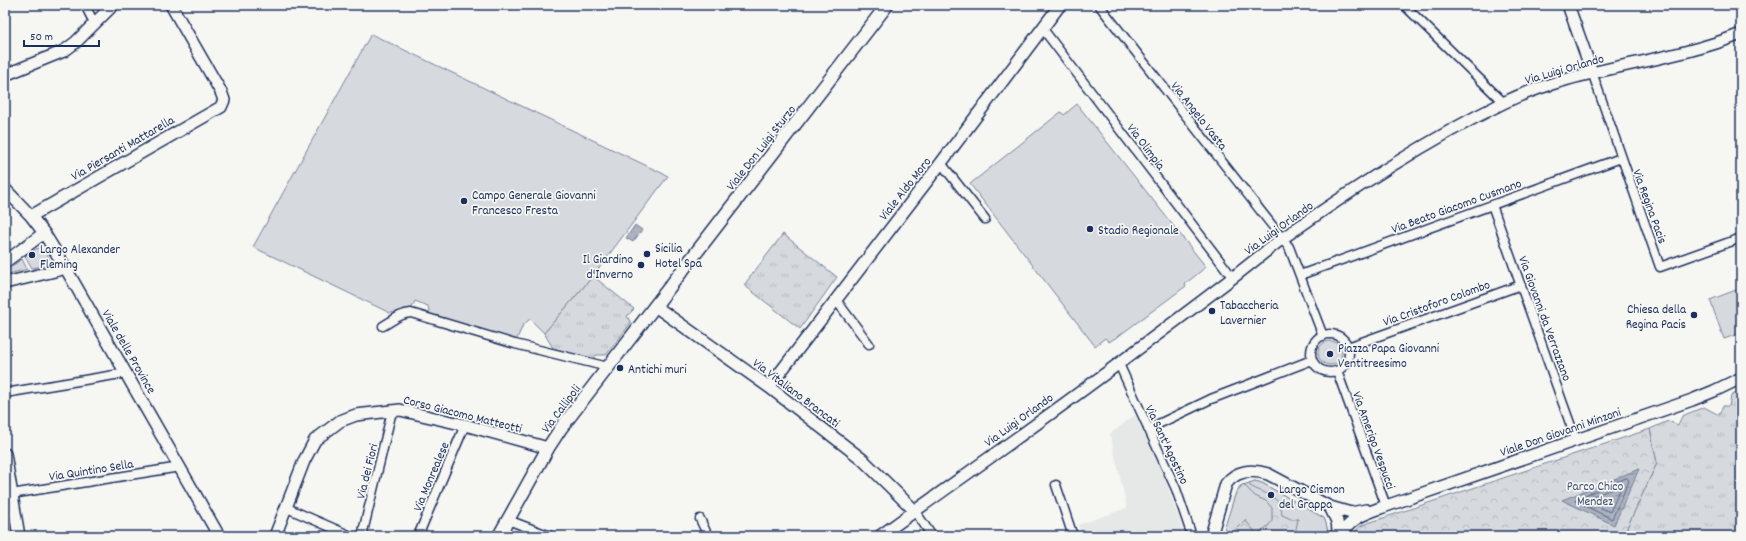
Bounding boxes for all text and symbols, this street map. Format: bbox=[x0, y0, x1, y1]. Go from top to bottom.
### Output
scale bar bbox=[24, 22, 99, 48]
text: 50 m bbox=[30, 29, 53, 46]
street label: Via Luigi Orlando bbox=[1523, 50, 1607, 91]
street label: Via Angelo Vasta bbox=[1165, 78, 1232, 156]
street label: Viale Don Luigi Sturzo bbox=[722, 102, 802, 195]
street label: Via Piersanti Mattarella bbox=[68, 111, 179, 187]
street label: Via Olimpia bbox=[1121, 120, 1169, 176]
street label: Viale Aldo Moro bbox=[875, 154, 937, 225]
street label: Via Regina Pacis bbox=[1626, 167, 1671, 247]
street label: Via Beato Giacomo Cusmano bbox=[1389, 175, 1525, 240]
place label: Campo Generale Giovanni Francesco Fresta bbox=[472, 187, 596, 221]
marker: Campo Generale Giovanni Francesco Fresta bbox=[459, 196, 469, 206]
street label: Via Luigi Orlando bbox=[1241, 197, 1318, 261]
place label: Stadio Regionale bbox=[1098, 222, 1179, 241]
marker: Stadio Regionale bbox=[1085, 224, 1095, 234]
place label: Sicilia Hotel Spa bbox=[655, 240, 703, 274]
place label: Largo Alexander Fleming bbox=[40, 241, 120, 275]
marker: Sicilia Hotel Spa bbox=[642, 249, 652, 259]
marker: Largo Alexander Fleming bbox=[27, 250, 37, 260]
place label: Il Giardino d'Inverno bbox=[583, 251, 633, 285]
street label: Via Giovanni da Verrazzano bbox=[1512, 254, 1575, 384]
marker: Il Giardino d'Inverno bbox=[636, 260, 646, 270]
street label: Via Cristoforo Colombo bbox=[1381, 276, 1493, 333]
place label: Tabaccheria Lavernier bbox=[1220, 297, 1279, 331]
place label: Chiesa della Regina Pacis bbox=[1626, 301, 1687, 335]
marker: Tabaccheria Lavernier bbox=[1207, 306, 1217, 316]
street label: Viale delle Province bbox=[96, 307, 160, 398]
marker: Chiesa della Regina Pacis bbox=[1689, 310, 1699, 320]
place label: Piazza Papa Giovanni Ventitreesimo bbox=[1338, 340, 1440, 374]
marker: Piazza Papa Giovanni Ventitreesimo bbox=[1325, 349, 1335, 359]
street label: Via Vitaliano Brancati bbox=[748, 355, 844, 434]
place label: Antichi muri bbox=[628, 361, 687, 380]
marker: Antichi muri bbox=[615, 363, 625, 373]
street label: Via Callipoli bbox=[538, 381, 587, 438]
street label: Via Luigi Orlando bbox=[981, 389, 1058, 453]
street label: Via Amerigo Vespucci bbox=[1346, 389, 1399, 493]
street label: Corso Giacomo Matteotti bbox=[401, 391, 524, 440]
street label: Via Sant'Agostino bbox=[1139, 402, 1193, 488]
street label: Viale Don Giovanni Minzoni bbox=[1498, 404, 1624, 463]
street label: Via Monrealese bbox=[409, 439, 456, 515]
street label: Via dei Fiori bbox=[352, 442, 385, 501]
street label: Via Quintino Sella bbox=[48, 455, 136, 487]
park label: Parco Chico Mendez bbox=[1567, 478, 1624, 512]
place label: Largo Cismon del Grappa bbox=[1279, 481, 1345, 515]
marker: Largo Cismon del Grappa bbox=[1266, 490, 1276, 500]

